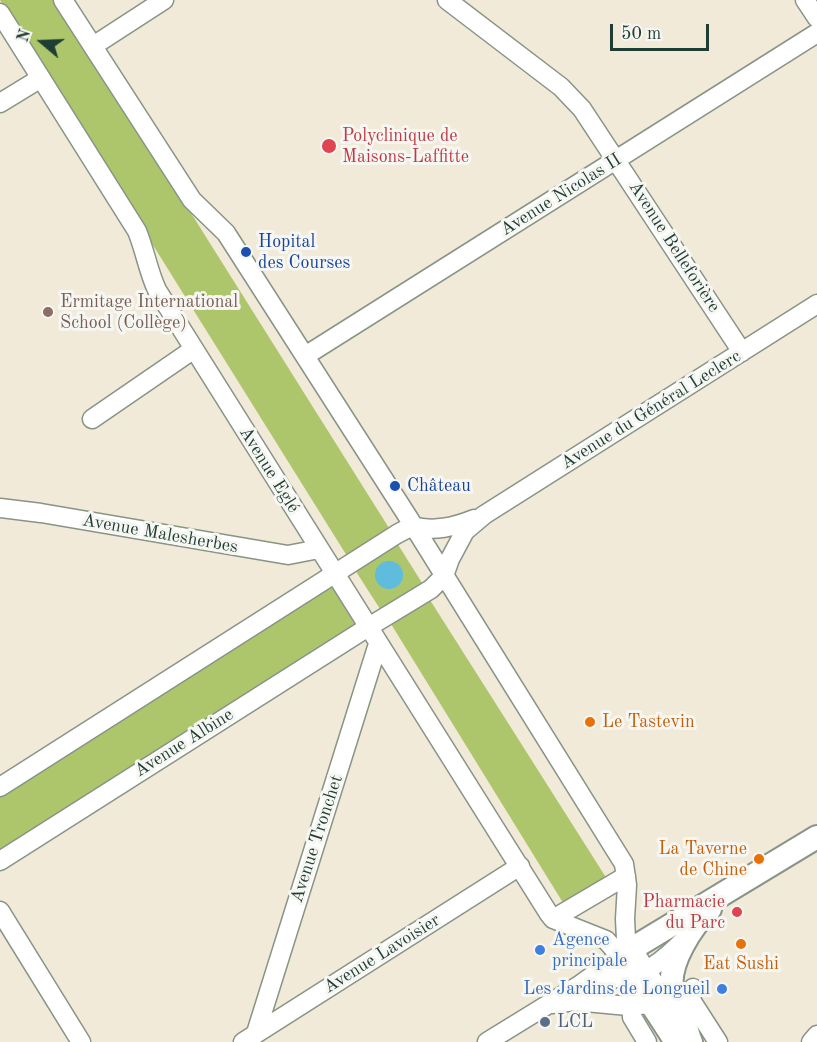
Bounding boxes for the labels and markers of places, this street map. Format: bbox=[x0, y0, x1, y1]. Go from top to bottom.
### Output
place label: Polyclinique de Maisons-Laffitte bbox=[342, 125, 469, 168]
marker: Polyclinique de Maisons-Laffitte bbox=[320, 137, 338, 155]
place label: Hopital des Courses bbox=[258, 231, 350, 274]
marker: Hopital des Courses bbox=[239, 245, 253, 259]
place label: Ermitage International School (Collège) bbox=[60, 291, 238, 334]
marker: Ermitage International School (Collège) bbox=[41, 305, 55, 319]
place label: Château bbox=[407, 475, 471, 497]
marker: Château bbox=[388, 479, 402, 493]
place label: Le Tastevin bbox=[602, 711, 695, 733]
marker: Le Tastevin bbox=[583, 715, 597, 729]
place label: La Taverne de Chine bbox=[658, 838, 747, 880]
marker: La Taverne de Chine bbox=[752, 852, 766, 866]
place label: Pharmacie du Parc bbox=[643, 891, 725, 934]
marker: Pharmacie du Parc bbox=[730, 905, 744, 919]
place label: Agence principale bbox=[552, 929, 627, 972]
marker: Eat Sushi bbox=[734, 937, 748, 951]
marker: Agence principale bbox=[533, 943, 547, 957]
place label: Eat Sushi bbox=[703, 953, 779, 975]
place label: Les Jardins de Longueil bbox=[523, 978, 710, 1000]
marker: Les Jardins de Longueil bbox=[715, 982, 729, 996]
place label: LCL bbox=[557, 1011, 593, 1033]
marker: LCL bbox=[538, 1015, 552, 1029]

